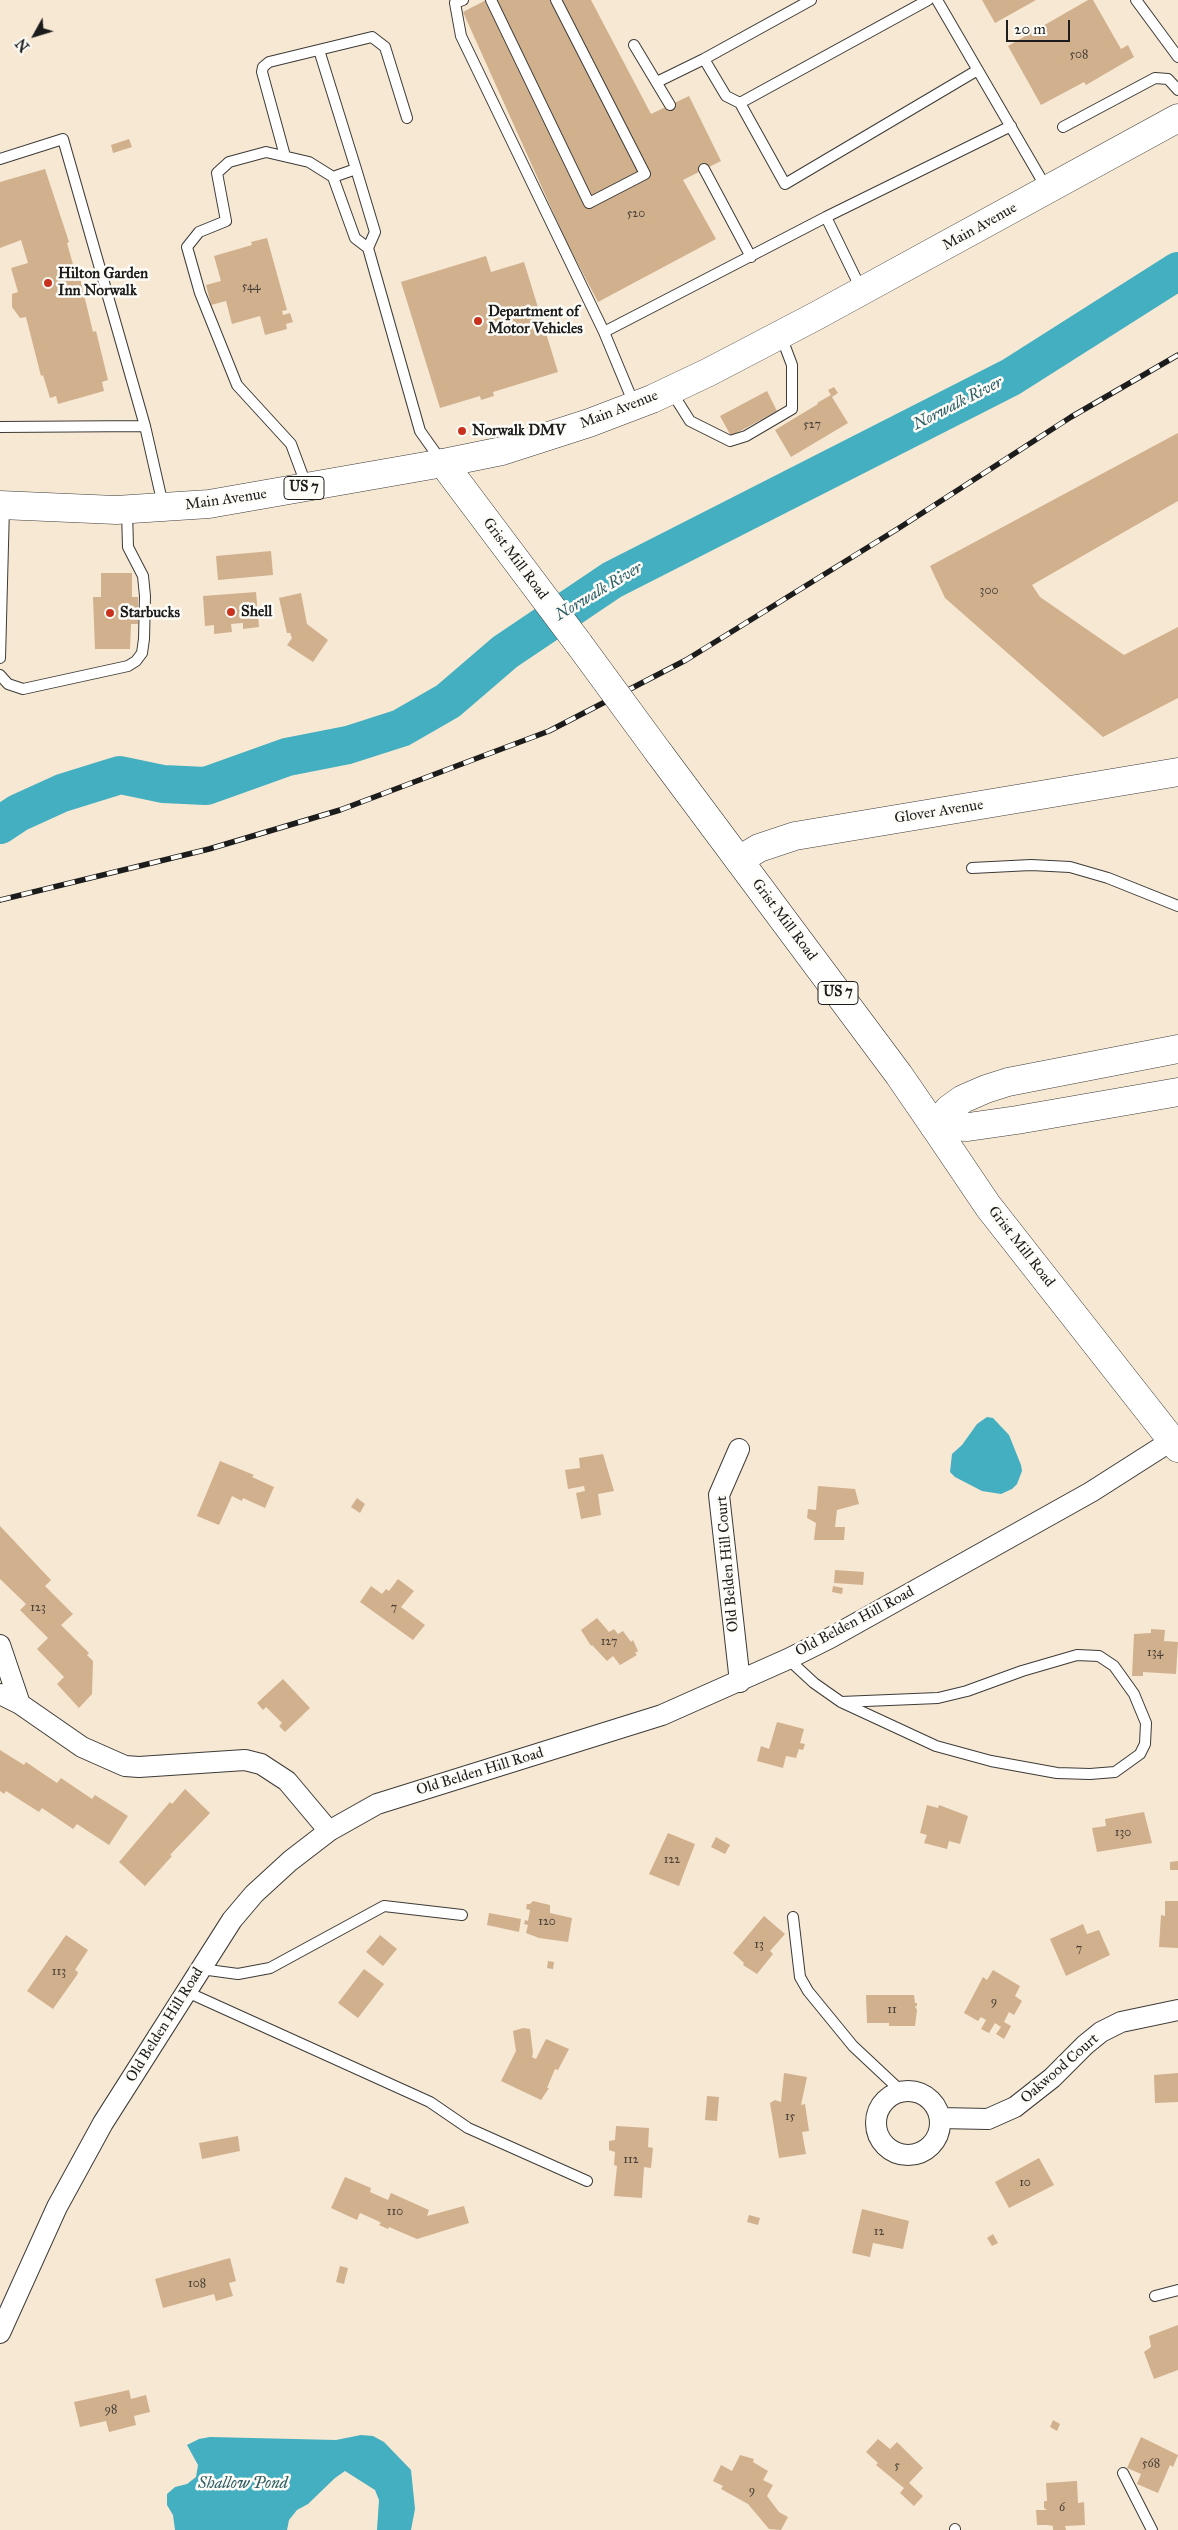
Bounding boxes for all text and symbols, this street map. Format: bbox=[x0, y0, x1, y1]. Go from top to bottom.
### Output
north arrow bbox=[10, 10, 60, 60]
scale bar bbox=[1008, 10, 1072, 42]
text: 20 m bbox=[1014, 20, 1046, 38]
text: N bbox=[13, 35, 33, 55]
house number: 508 bbox=[1070, 48, 1088, 62]
street label: Main Avenue bbox=[940, 199, 1020, 255]
house number: 520 bbox=[627, 207, 645, 221]
place label: Hilton Garden Inn Norwalk bbox=[58, 265, 148, 300]
marker: Hilton Garden Inn Norwalk bbox=[42, 277, 54, 289]
house number: 544 bbox=[242, 280, 260, 294]
place label: Department of Motor Vehicles bbox=[488, 303, 583, 338]
marker: Department of Motor Vehicles bbox=[472, 315, 484, 327]
water label: Norwalk River bbox=[910, 373, 1006, 435]
street label: Main Avenue bbox=[577, 387, 661, 433]
house number: 527 bbox=[803, 418, 821, 432]
place label: Norwalk DMV bbox=[472, 422, 566, 440]
marker: Norwalk DMV bbox=[456, 425, 468, 437]
road number: US 7 bbox=[284, 476, 324, 499]
street label: Main Avenue bbox=[184, 485, 268, 515]
street label: Grist Mill Road bbox=[478, 515, 552, 603]
water label: Norwalk River bbox=[552, 559, 646, 625]
house number: 300 bbox=[980, 584, 998, 598]
place label: Shell bbox=[241, 603, 272, 621]
place label: Starbucks bbox=[120, 604, 180, 622]
marker: Shell bbox=[225, 606, 237, 618]
marker: Starbucks bbox=[104, 607, 116, 619]
street label: Glover Avenue bbox=[893, 796, 985, 828]
street label: Grist Mill Road bbox=[747, 876, 821, 964]
road number: US 7 bbox=[818, 981, 858, 1004]
street label: Grist Mill Road bbox=[984, 1203, 1058, 1291]
street label: Old Belden Hill Court bbox=[713, 1495, 743, 1633]
street label: Old Belden Hill Road bbox=[793, 1583, 917, 1661]
house number: 123 bbox=[30, 1601, 46, 1615]
house number: 7 bbox=[391, 1601, 397, 1615]
house number: 127 bbox=[601, 1635, 617, 1649]
house number: 134 bbox=[1147, 1646, 1163, 1660]
street label: Old Belden Hill Road bbox=[414, 1744, 546, 1800]
house number: 130 bbox=[1115, 1826, 1131, 1840]
house number: 122 bbox=[664, 1853, 680, 1867]
house number: 120 bbox=[538, 1915, 556, 1929]
house number: 13 bbox=[754, 1938, 764, 1952]
house number: 7 bbox=[1076, 1942, 1082, 1956]
street label: Old Belden Hill Road bbox=[122, 1964, 208, 2086]
house number: 113 bbox=[52, 1965, 66, 1979]
house number: 9 bbox=[991, 1995, 997, 2009]
house number: 11 bbox=[887, 2003, 897, 2017]
street label: Oakwood Court bbox=[1017, 2030, 1103, 2108]
house number: 15 bbox=[785, 2110, 795, 2124]
house number: 112 bbox=[623, 2153, 639, 2167]
house number: 10 bbox=[1019, 2176, 1031, 2190]
house number: 110 bbox=[387, 2205, 403, 2219]
house number: 12 bbox=[874, 2225, 884, 2239]
house number: 108 bbox=[188, 2277, 206, 2291]
house number: 98 bbox=[105, 2403, 117, 2417]
house number: 568 bbox=[1142, 2457, 1160, 2471]
house number: 5 bbox=[894, 2459, 900, 2473]
water label: Shallow Pond bbox=[198, 2474, 288, 2494]
house number: 9 bbox=[749, 2484, 755, 2498]
house number: 6 bbox=[1059, 2501, 1065, 2515]

